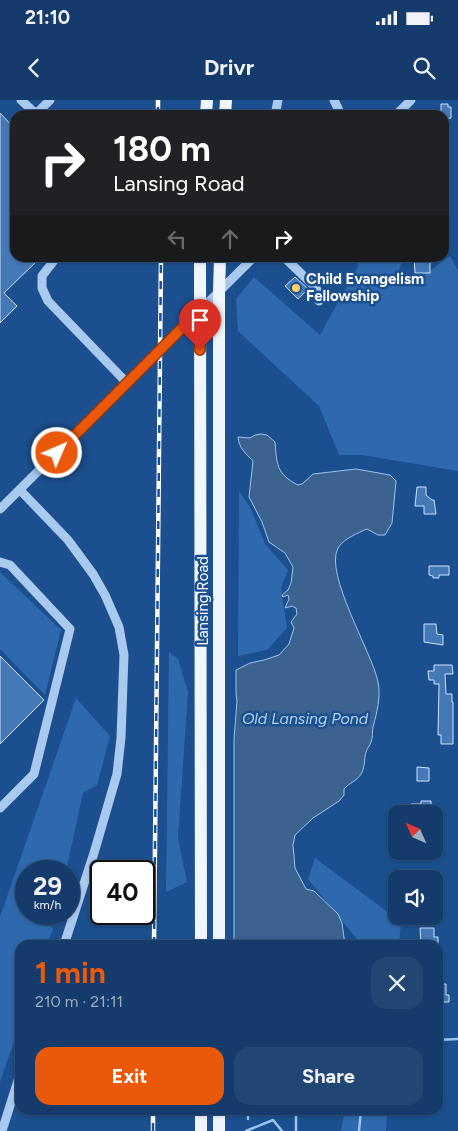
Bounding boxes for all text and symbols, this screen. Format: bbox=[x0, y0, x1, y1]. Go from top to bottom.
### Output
text: 21:10 bbox=[25, 6, 70, 29]
icon: back bbox=[20, 54, 48, 82]
text: Drivr bbox=[204, 54, 254, 81]
icon: search bbox=[410, 54, 438, 82]
text: 180 m bbox=[113, 128, 211, 170]
icon: right bbox=[30, 130, 95, 195]
text: Lansing Road bbox=[113, 170, 245, 197]
icon: left bbox=[163, 225, 191, 253]
icon: ahead bbox=[216, 225, 244, 253]
icon: right bbox=[269, 225, 297, 253]
place label: Child Evangelism Fellowship bbox=[306, 270, 424, 305]
marker: Child Evangelism Fellowship bbox=[290, 282, 302, 294]
pin bbox=[179, 299, 221, 350]
icon: arrive bbox=[186, 306, 214, 334]
position arrow bbox=[30, 426, 82, 478]
street label: Lansing Road bbox=[194, 556, 212, 646]
water label: Old Lansing Pond bbox=[242, 709, 369, 728]
north arrow bbox=[388, 805, 442, 860]
map controls bbox=[388, 805, 443, 925]
speed limit sign: 40 bbox=[90, 860, 155, 925]
button: sound bbox=[388, 870, 443, 925]
text: 29 bbox=[33, 871, 62, 901]
text: km/h bbox=[34, 898, 61, 912]
text: 1 min bbox=[35, 954, 106, 991]
button: close bbox=[371, 957, 423, 1009]
text: 210 m · 21:11 bbox=[35, 992, 123, 1011]
button: Exit bbox=[35, 1047, 224, 1105]
button: Share bbox=[234, 1047, 423, 1105]

